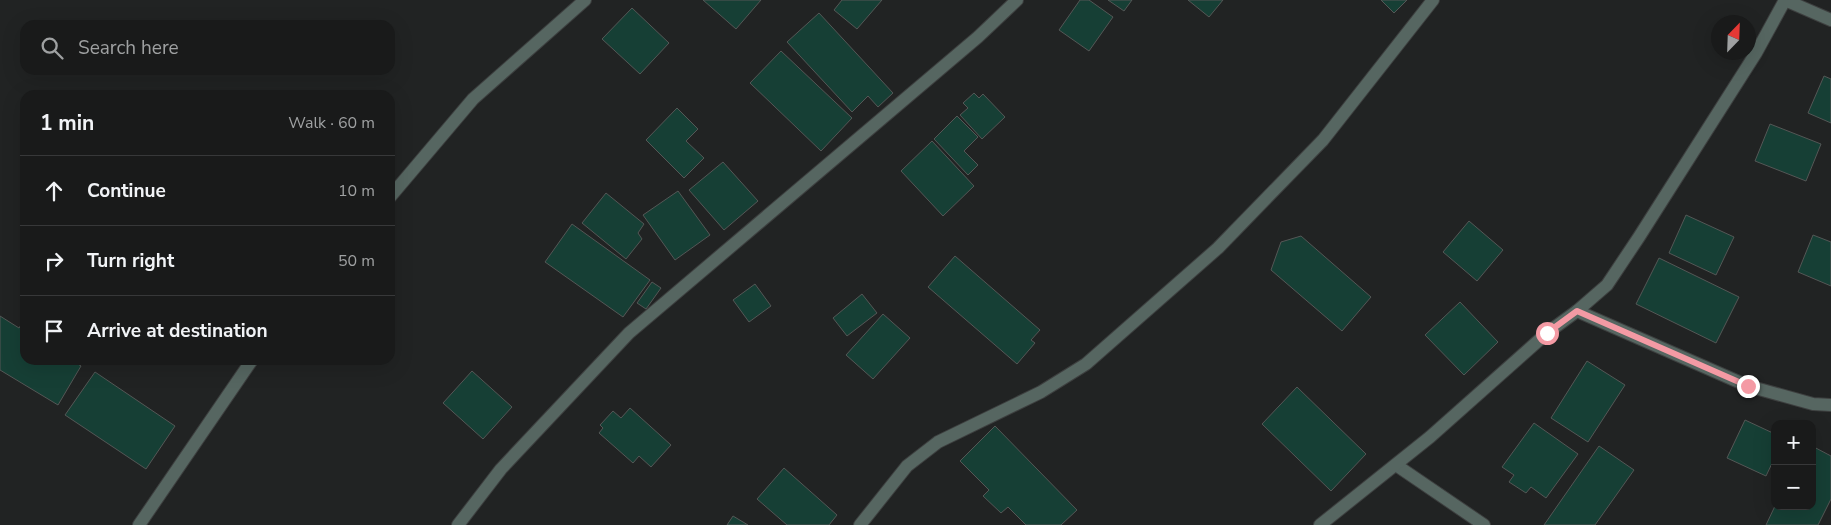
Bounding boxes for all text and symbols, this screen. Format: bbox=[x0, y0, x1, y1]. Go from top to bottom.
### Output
north arrow bbox=[1711, 15, 1756, 60]
search box bbox=[20, 20, 395, 75]
icon: search bbox=[38, 34, 66, 62]
text: Search here bbox=[78, 35, 179, 61]
text: 1 min bbox=[40, 109, 94, 137]
text: Walk · 60 m bbox=[288, 112, 375, 134]
icon: ahead bbox=[40, 177, 68, 205]
text: Continue bbox=[87, 178, 166, 204]
text: 10 m bbox=[338, 180, 375, 202]
icon: right bbox=[40, 247, 68, 275]
text: Turn right bbox=[87, 248, 174, 274]
text: 50 m bbox=[338, 250, 375, 272]
icon: arrive bbox=[40, 317, 68, 345]
text: Arrive at destination bbox=[87, 318, 268, 344]
route start bbox=[1536, 322, 1559, 345]
route end bbox=[1737, 375, 1760, 398]
map controls bbox=[1771, 420, 1816, 510]
button: + bbox=[1771, 420, 1816, 465]
button: − bbox=[1771, 465, 1816, 510]

